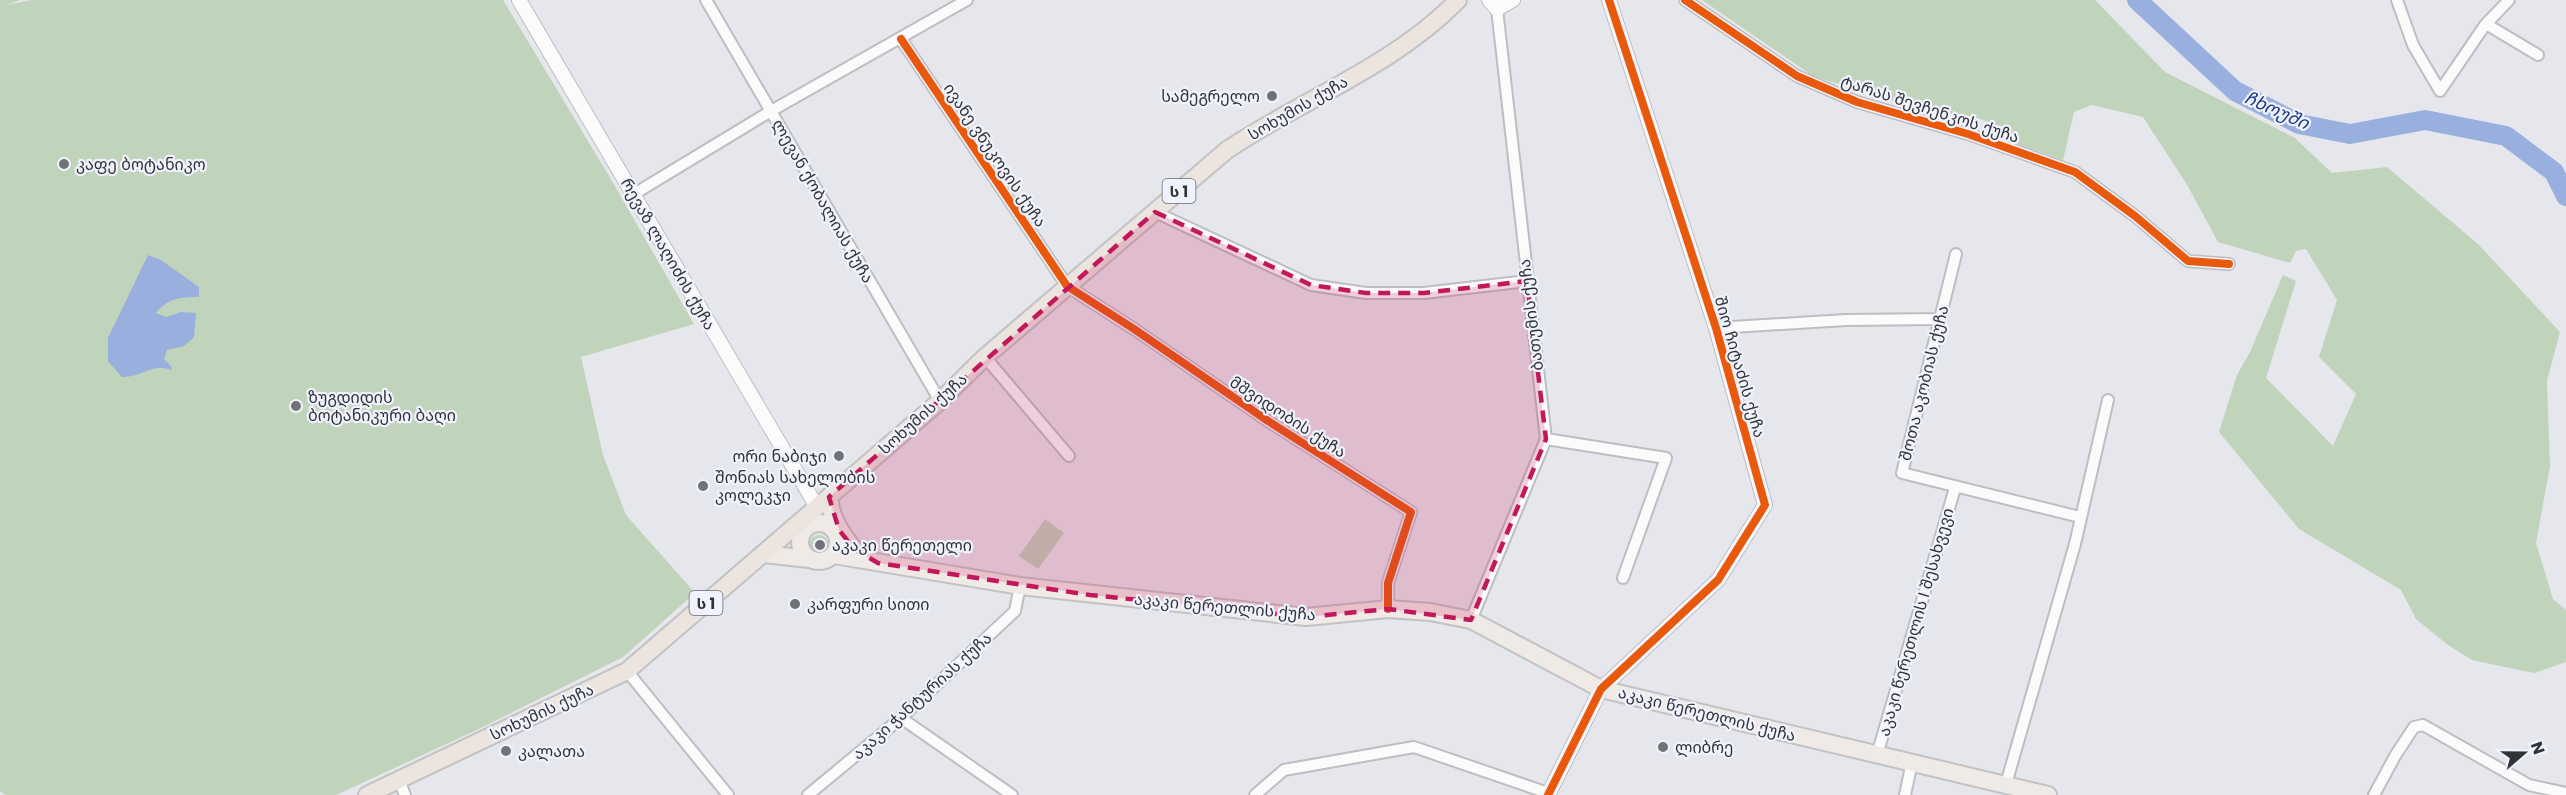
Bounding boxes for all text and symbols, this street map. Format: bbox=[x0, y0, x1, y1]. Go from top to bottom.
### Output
street label: ტარას შევჩენკოს ქუჩა bbox=[1838, 69, 2022, 149]
street label: სოხუმის ქუჩა bbox=[1244, 70, 1352, 146]
street label: ივანე ვნუკოვის ქუჩა bbox=[938, 78, 1052, 232]
place label: სამეგრელო bbox=[1161, 85, 1260, 108]
water label: ჩხოუში bbox=[2241, 85, 2314, 136]
marker: სამეგრელო bbox=[1265, 89, 1279, 103]
street label: ლევან ქობალიას ქუჩა bbox=[767, 115, 879, 287]
place label: კაფე ბოტანიკო bbox=[76, 153, 206, 176]
marker: კაფე ბოტანიკო bbox=[57, 157, 71, 171]
street label: რევაზ ლაღიძის ქუჩა bbox=[615, 174, 721, 334]
road number: ს 1 bbox=[1162, 179, 1196, 203]
street label: ბათუმის ქუჩა bbox=[1513, 258, 1549, 372]
street label: შიო ჩიტაძის ქუჩა bbox=[1709, 294, 1771, 440]
street label: შოთა აკობიას ქუჩა bbox=[1894, 303, 1954, 463]
street label: სოხუმის ქუჩა bbox=[874, 368, 972, 460]
street label: მშვიდობის ქუჩა bbox=[1225, 371, 1351, 463]
place label: ზუგდიდის ბოტანიკური ბაღი bbox=[308, 386, 456, 427]
marker: ზუგდიდის ბოტანიკური ბაღი bbox=[289, 399, 303, 413]
place label: ორი ნაბიჯი bbox=[732, 445, 827, 468]
marker: ორი ნაბიჯი bbox=[832, 449, 846, 463]
place label: შონიას სახელობის კოლეკჯი bbox=[715, 466, 875, 507]
marker: შონიას სახელობის კოლეკჯი bbox=[696, 479, 710, 493]
street label: აკაკი წერეთლის I შესახვევი bbox=[1872, 505, 1960, 739]
place label: აკაკი წერეთელი bbox=[832, 534, 972, 557]
marker: აკაკი წერეთელი bbox=[813, 538, 827, 552]
street label: აკაკი წერეთლის ქუჩა bbox=[1133, 588, 1317, 626]
road number: ს 1 bbox=[690, 591, 722, 615]
place label: კარფური სითი bbox=[807, 593, 930, 616]
marker: კარფური სითი bbox=[788, 597, 802, 611]
street label: აკაკი ჭანტურიას ქუჩა bbox=[847, 627, 997, 765]
street label: სოხუმის ქუჩა bbox=[486, 678, 598, 746]
street label: აკაკი წერეთლის ქუჩა bbox=[1616, 681, 1798, 747]
north arrow bbox=[2494, 723, 2554, 783]
place label: ლიბრე bbox=[1675, 736, 1733, 759]
text: N bbox=[2525, 738, 2550, 758]
place label: კალათა bbox=[518, 740, 585, 763]
marker: ლიბრე bbox=[1656, 740, 1670, 754]
marker: კალათა bbox=[499, 744, 513, 758]

